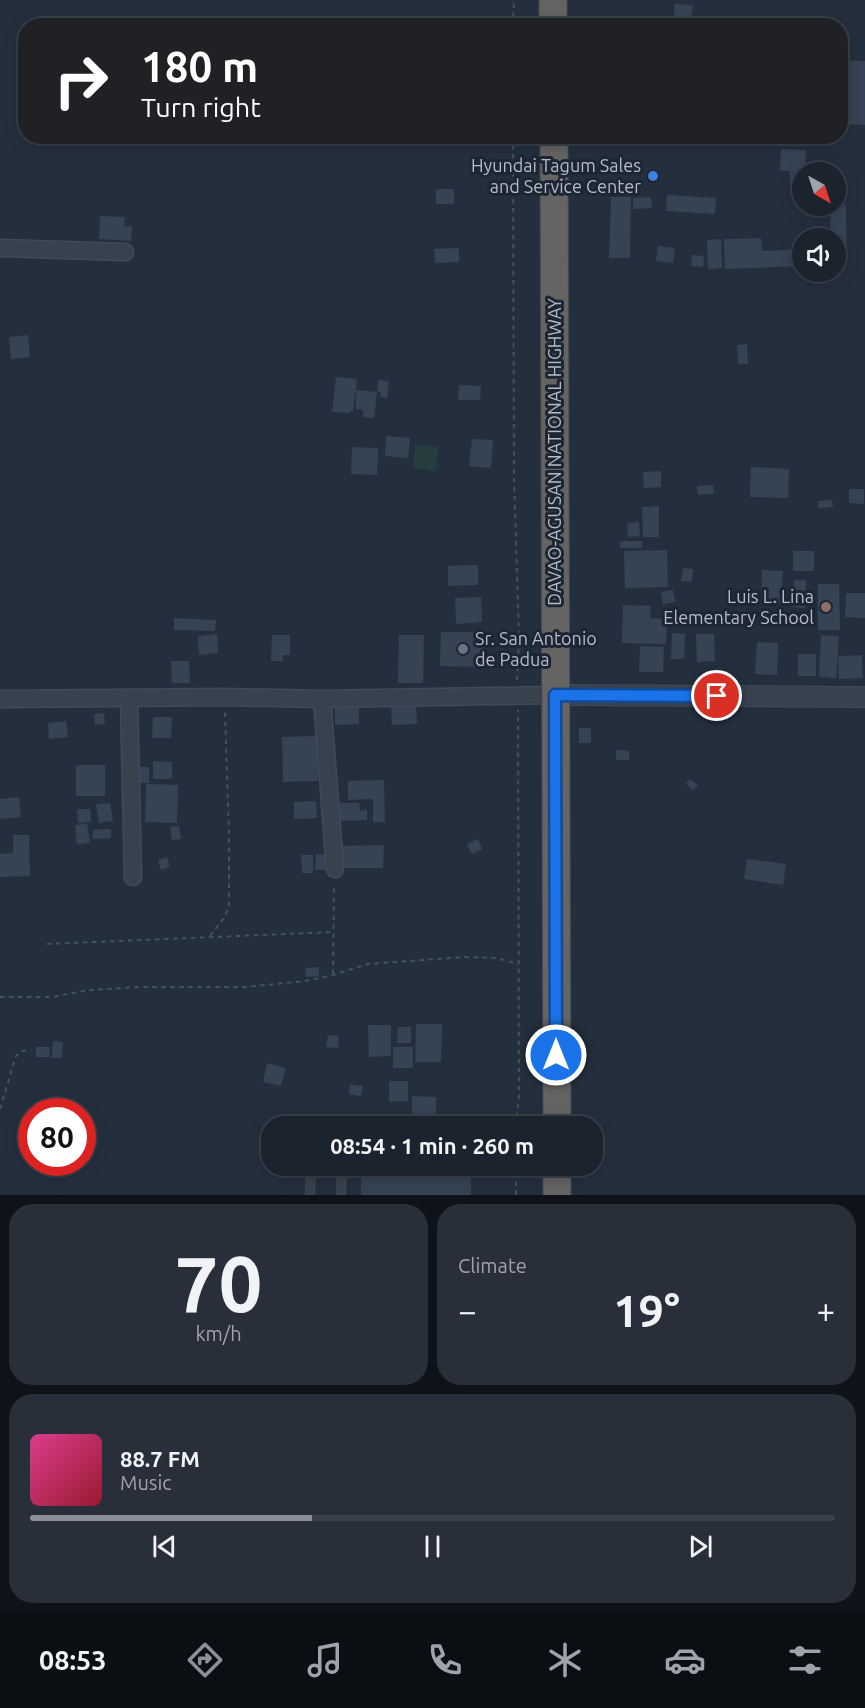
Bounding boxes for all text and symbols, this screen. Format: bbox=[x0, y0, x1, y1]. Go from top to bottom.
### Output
icon: right bbox=[42, 42, 120, 120]
text: 180 m bbox=[141, 43, 258, 90]
text: Turn right bbox=[141, 92, 261, 122]
place label: Hyundai Tagum Sales and Service Center bbox=[471, 155, 641, 196]
north arrow bbox=[792, 162, 846, 216]
map controls bbox=[792, 162, 846, 282]
marker: Hyundai Tagum Sales and Service Center bbox=[646, 169, 660, 183]
button: sound bbox=[792, 228, 846, 282]
street label: DAVAO-AGUSAN NATIONAL HIGHWAY bbox=[544, 298, 564, 606]
place label: Luis L. Lina Elementary School bbox=[663, 586, 814, 627]
marker: Luis L. Lina Elementary School bbox=[819, 600, 833, 614]
place label: Sr. San Antonio de Padua bbox=[475, 628, 597, 669]
marker: Sr. San Antonio de Padua bbox=[456, 642, 470, 656]
pin bbox=[691, 670, 742, 721]
icon: arrive bbox=[700, 679, 733, 712]
position arrow bbox=[524, 1023, 588, 1087]
speed limit sign: 80 bbox=[18, 1098, 96, 1176]
text: 08:54 · 1 min · 260 m bbox=[330, 1133, 534, 1158]
text: 70 bbox=[175, 1239, 262, 1327]
text: Climate bbox=[458, 1254, 527, 1277]
text: 19° bbox=[613, 1285, 680, 1336]
text: − bbox=[458, 1292, 477, 1329]
text: + bbox=[816, 1292, 835, 1329]
text: km/h bbox=[195, 1322, 242, 1345]
text: 88.7 FM bbox=[120, 1446, 200, 1471]
text: Music bbox=[120, 1471, 172, 1494]
icon: previous bbox=[148, 1530, 181, 1563]
icon: pause bbox=[416, 1530, 449, 1563]
icon: next bbox=[684, 1530, 717, 1563]
icon: directions bbox=[184, 1639, 226, 1681]
icon: music bbox=[304, 1639, 346, 1681]
icon: phone bbox=[424, 1639, 466, 1681]
icon: climate bbox=[544, 1639, 586, 1681]
icon: car bbox=[664, 1639, 706, 1681]
icon: filters bbox=[784, 1639, 826, 1681]
text: 08:53 bbox=[39, 1645, 107, 1675]

